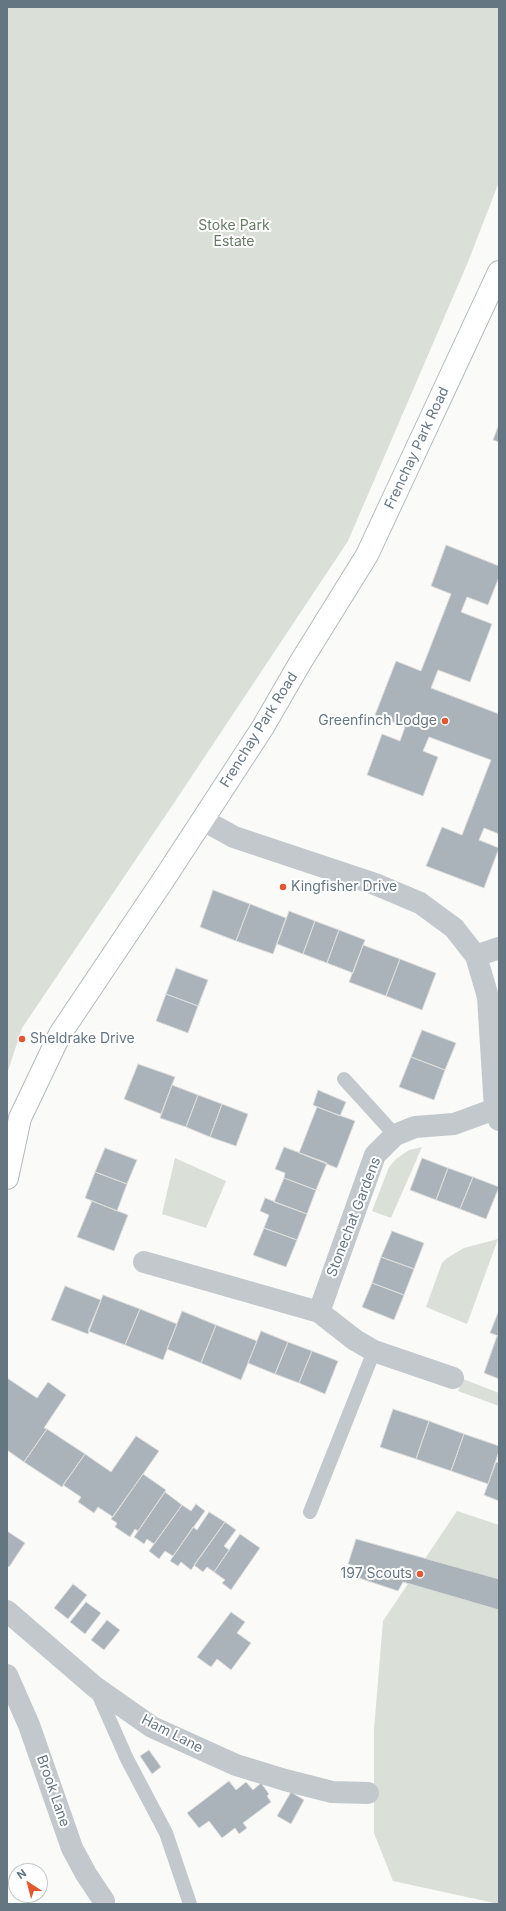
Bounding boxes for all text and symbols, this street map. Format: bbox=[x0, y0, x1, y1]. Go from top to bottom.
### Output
park label: Stoke Park Estate bbox=[198, 218, 270, 250]
street label: Frenchay Park Road bbox=[381, 384, 453, 512]
street label: Frenchay Park Road bbox=[217, 669, 301, 791]
place label: Greenfinch Lodge bbox=[318, 713, 437, 729]
marker: Greenfinch Lodge bbox=[440, 716, 450, 726]
place label: Kingfisher Drive bbox=[291, 879, 397, 895]
marker: Kingfisher Drive bbox=[278, 882, 288, 892]
place label: Sheldrake Drive bbox=[30, 1031, 135, 1047]
marker: Sheldrake Drive bbox=[17, 1034, 27, 1044]
street label: Stonechat Gardens bbox=[323, 1155, 385, 1279]
place label: 197 Scouts bbox=[341, 1566, 412, 1582]
marker: 197 Scouts bbox=[415, 1569, 425, 1579]
street label: Ham Lane bbox=[138, 1711, 206, 1757]
street label: Brook Lane bbox=[33, 1753, 73, 1829]
north arrow bbox=[8, 1863, 48, 1903]
text: N bbox=[14, 1866, 29, 1882]

